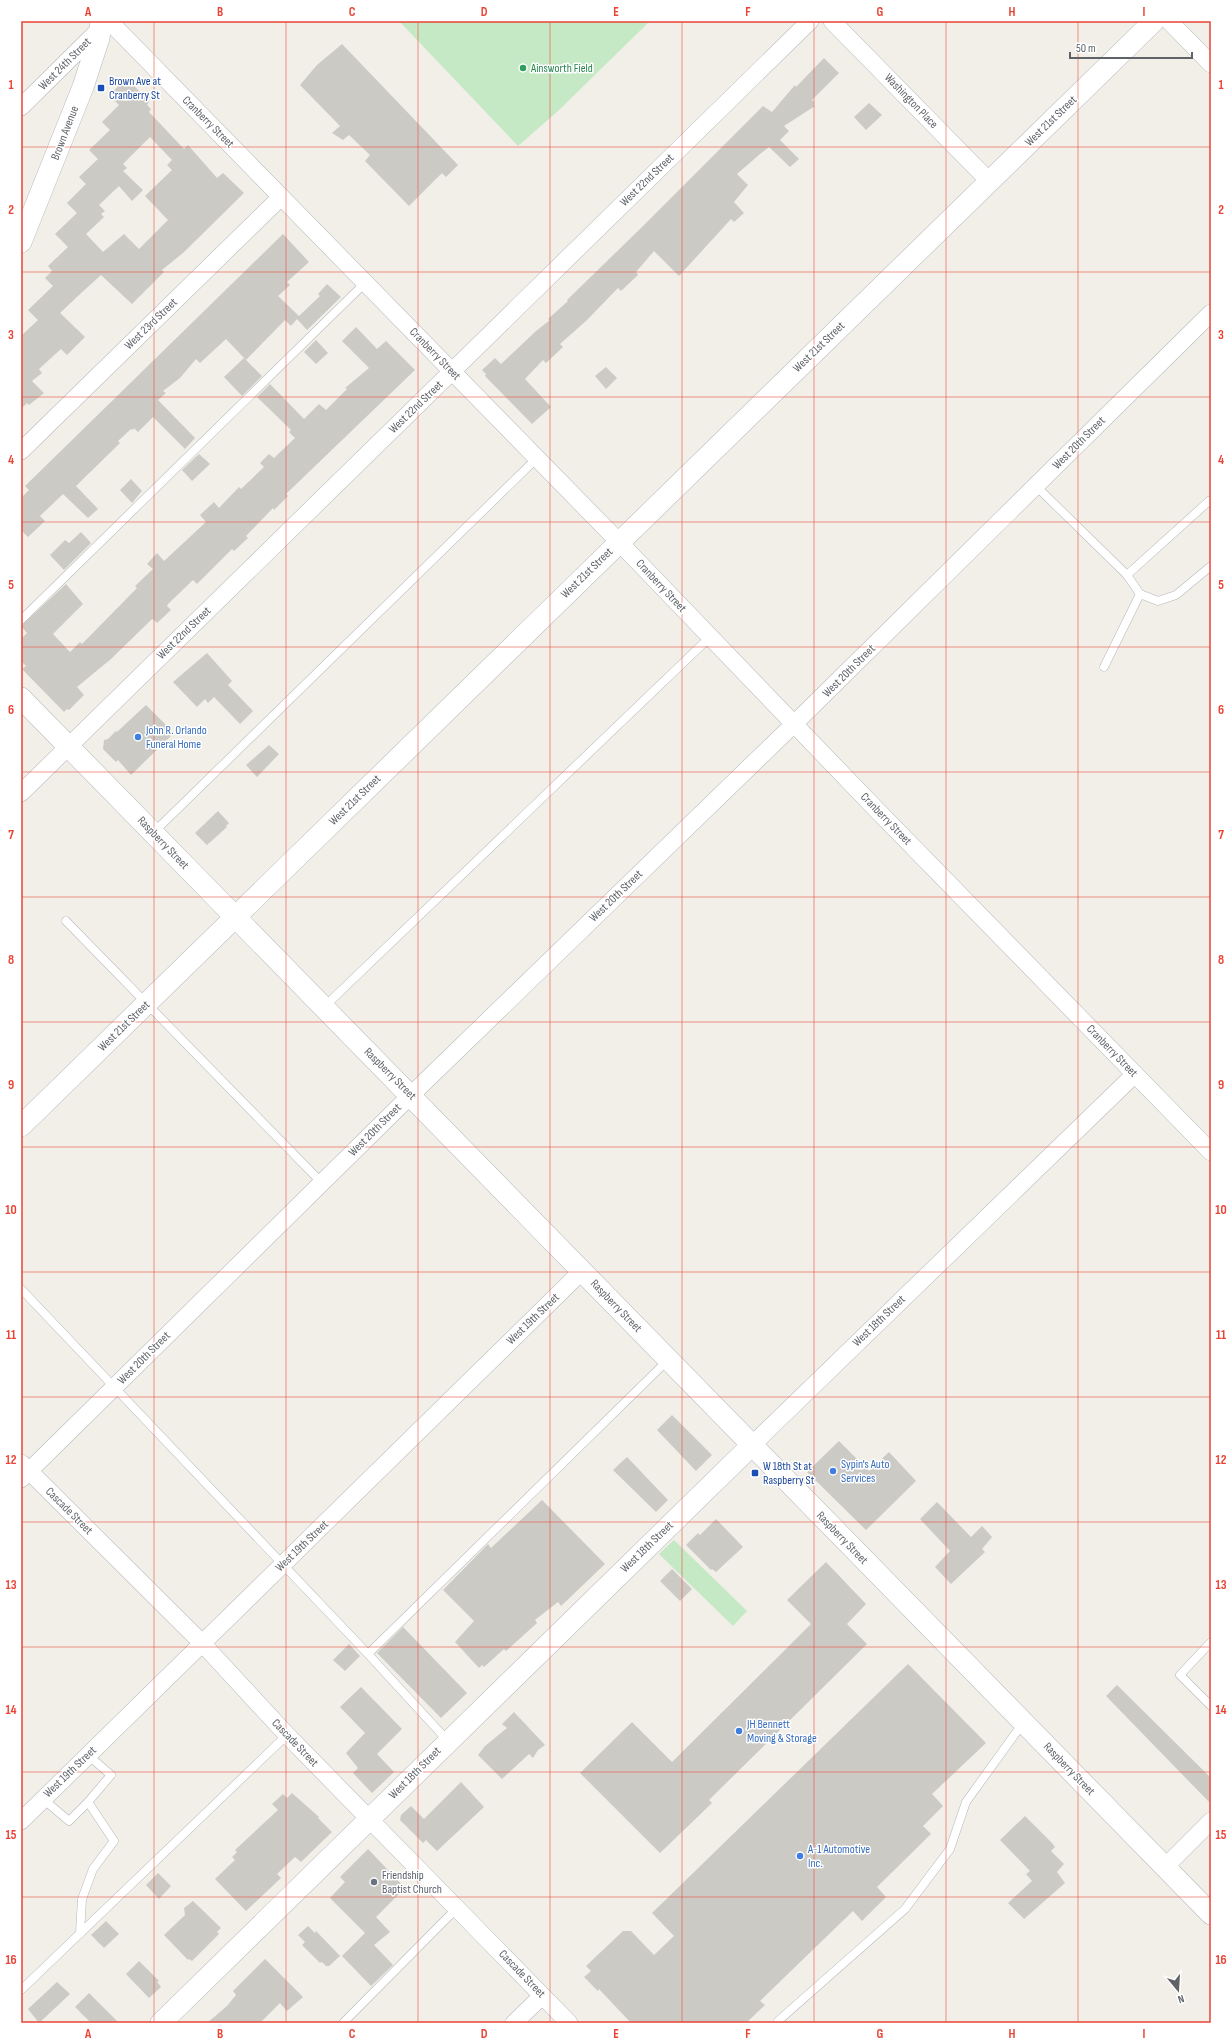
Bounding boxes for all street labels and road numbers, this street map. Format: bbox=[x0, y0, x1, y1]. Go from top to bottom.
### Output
street label: West 24th Street bbox=[36, 34, 95, 93]
street label: Washington Place bbox=[881, 70, 941, 132]
street label: West 21st Street bbox=[1022, 92, 1080, 150]
street label: Cranberry Street bbox=[179, 93, 237, 151]
street label: Brown Avenue bbox=[48, 104, 82, 162]
street label: West 22nd Street bbox=[617, 150, 677, 210]
street label: West 23rd Street bbox=[121, 295, 181, 353]
street label: West 21st Street bbox=[790, 318, 848, 376]
street label: Cranberry Street bbox=[406, 325, 464, 384]
street label: West 22nd Street bbox=[386, 377, 446, 437]
street label: West 20th Street bbox=[1049, 413, 1109, 473]
street label: West 21st Street bbox=[558, 544, 616, 602]
street label: Cranberry Street bbox=[633, 556, 690, 616]
street label: West 22nd Street bbox=[154, 603, 214, 663]
street label: West 20th Street bbox=[819, 641, 879, 701]
street label: West 21st Street bbox=[326, 771, 384, 829]
street label: Cranberry Street bbox=[857, 790, 915, 849]
street label: Raspberry Street bbox=[134, 813, 192, 873]
street label: West 20th Street bbox=[586, 867, 646, 925]
street label: West 21st Street bbox=[95, 997, 153, 1055]
street label: Cranberry Street bbox=[1083, 1022, 1141, 1081]
street label: Raspberry Street bbox=[361, 1045, 420, 1104]
street label: West 20th Street bbox=[345, 1100, 405, 1160]
street label: Raspberry Street bbox=[587, 1276, 645, 1336]
street label: West 19th Street bbox=[503, 1290, 563, 1348]
street label: West 18th Street bbox=[849, 1292, 909, 1350]
street label: West 20th Street bbox=[114, 1328, 174, 1388]
street label: Cascade Street bbox=[42, 1484, 96, 1538]
street label: Raspberry Street bbox=[813, 1508, 871, 1568]
street label: West 19th Street bbox=[272, 1517, 332, 1575]
street label: West 18th Street bbox=[617, 1518, 677, 1576]
street label: Cascade Street bbox=[268, 1716, 322, 1770]
street label: Raspberry Street bbox=[1040, 1739, 1098, 1799]
street label: West 19th Street bbox=[40, 1743, 100, 1801]
street label: West 18th Street bbox=[386, 1743, 445, 1802]
street label: Cascade Street bbox=[495, 1947, 549, 2001]

